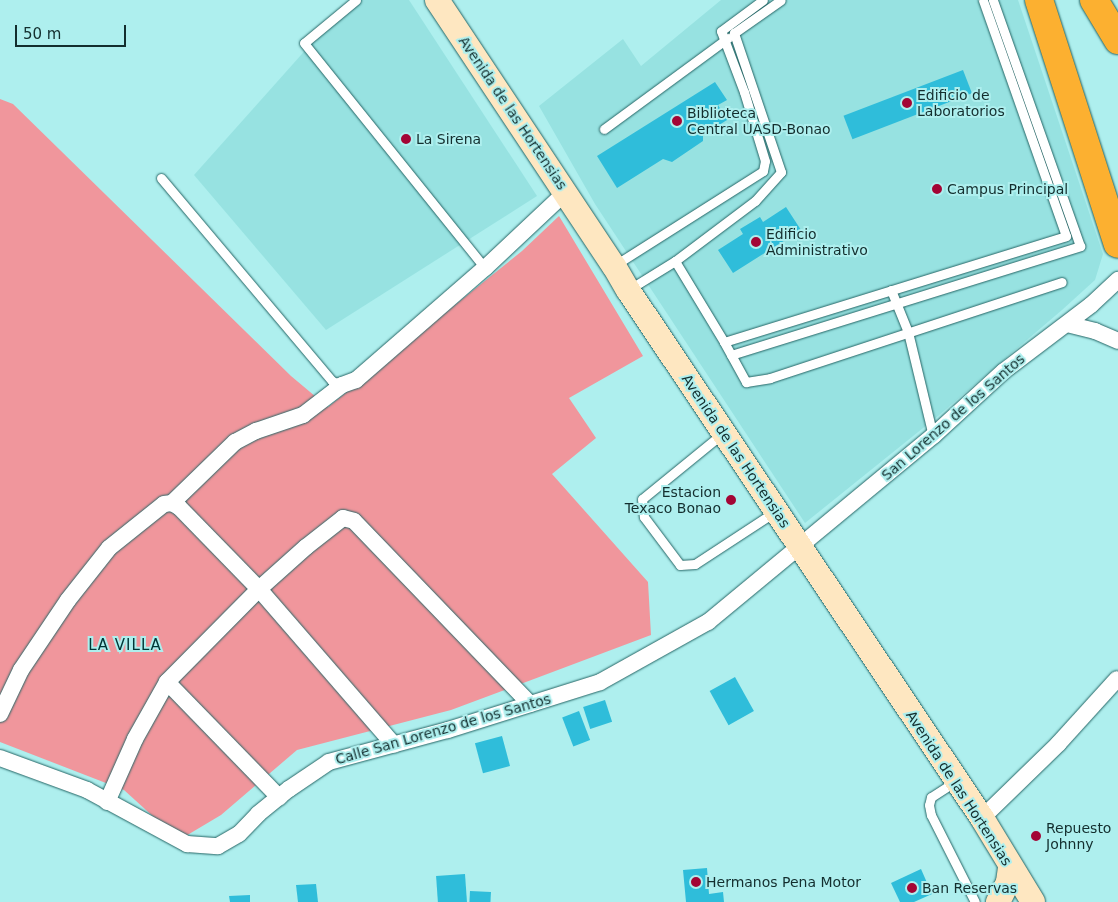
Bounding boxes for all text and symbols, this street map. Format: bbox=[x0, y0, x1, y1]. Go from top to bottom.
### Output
scale bar bbox=[18, 15, 129, 47]
text: 50 m bbox=[23, 25, 61, 43]
street label: Avenida de las Hortensias bbox=[455, 33, 571, 193]
place label: Edificio de Laboratorios bbox=[917, 87, 1005, 120]
marker: Edificio de Laboratorios bbox=[901, 97, 913, 109]
place label: Biblioteca Central UASD-Bonao bbox=[687, 105, 831, 138]
marker: Biblioteca Central UASD-Bonao bbox=[671, 115, 683, 127]
place label: La Sirena bbox=[416, 131, 481, 147]
marker: La Sirena bbox=[400, 133, 412, 145]
place label: Campus Principal bbox=[947, 181, 1068, 197]
marker: Campus Principal bbox=[931, 183, 943, 195]
place label: Edificio Administrativo bbox=[766, 226, 868, 258]
marker: Edificio Administrativo bbox=[750, 236, 762, 248]
street label: San Lorenzo de los Santos bbox=[878, 350, 1028, 484]
street label: Avenida de las Hortensias bbox=[678, 371, 794, 531]
place label: Estacion Texaco Bonao bbox=[625, 484, 721, 516]
marker: Estacion Texaco Bonao bbox=[725, 494, 737, 506]
district label: LA VILLA bbox=[87, 637, 163, 655]
street label: Calle San Lorenzo de los Santos bbox=[333, 690, 553, 768]
street label: Avenida de las Hortensias bbox=[903, 707, 1015, 869]
place label: Repuesto Johnny bbox=[1046, 820, 1111, 852]
marker: Repuesto Johnny bbox=[1030, 830, 1042, 842]
place label: Hermanos Pena Motor bbox=[706, 874, 861, 890]
marker: Hermanos Pena Motor bbox=[690, 876, 702, 888]
place label: Ban Reservas bbox=[922, 880, 1017, 896]
marker: Ban Reservas bbox=[906, 882, 918, 894]

